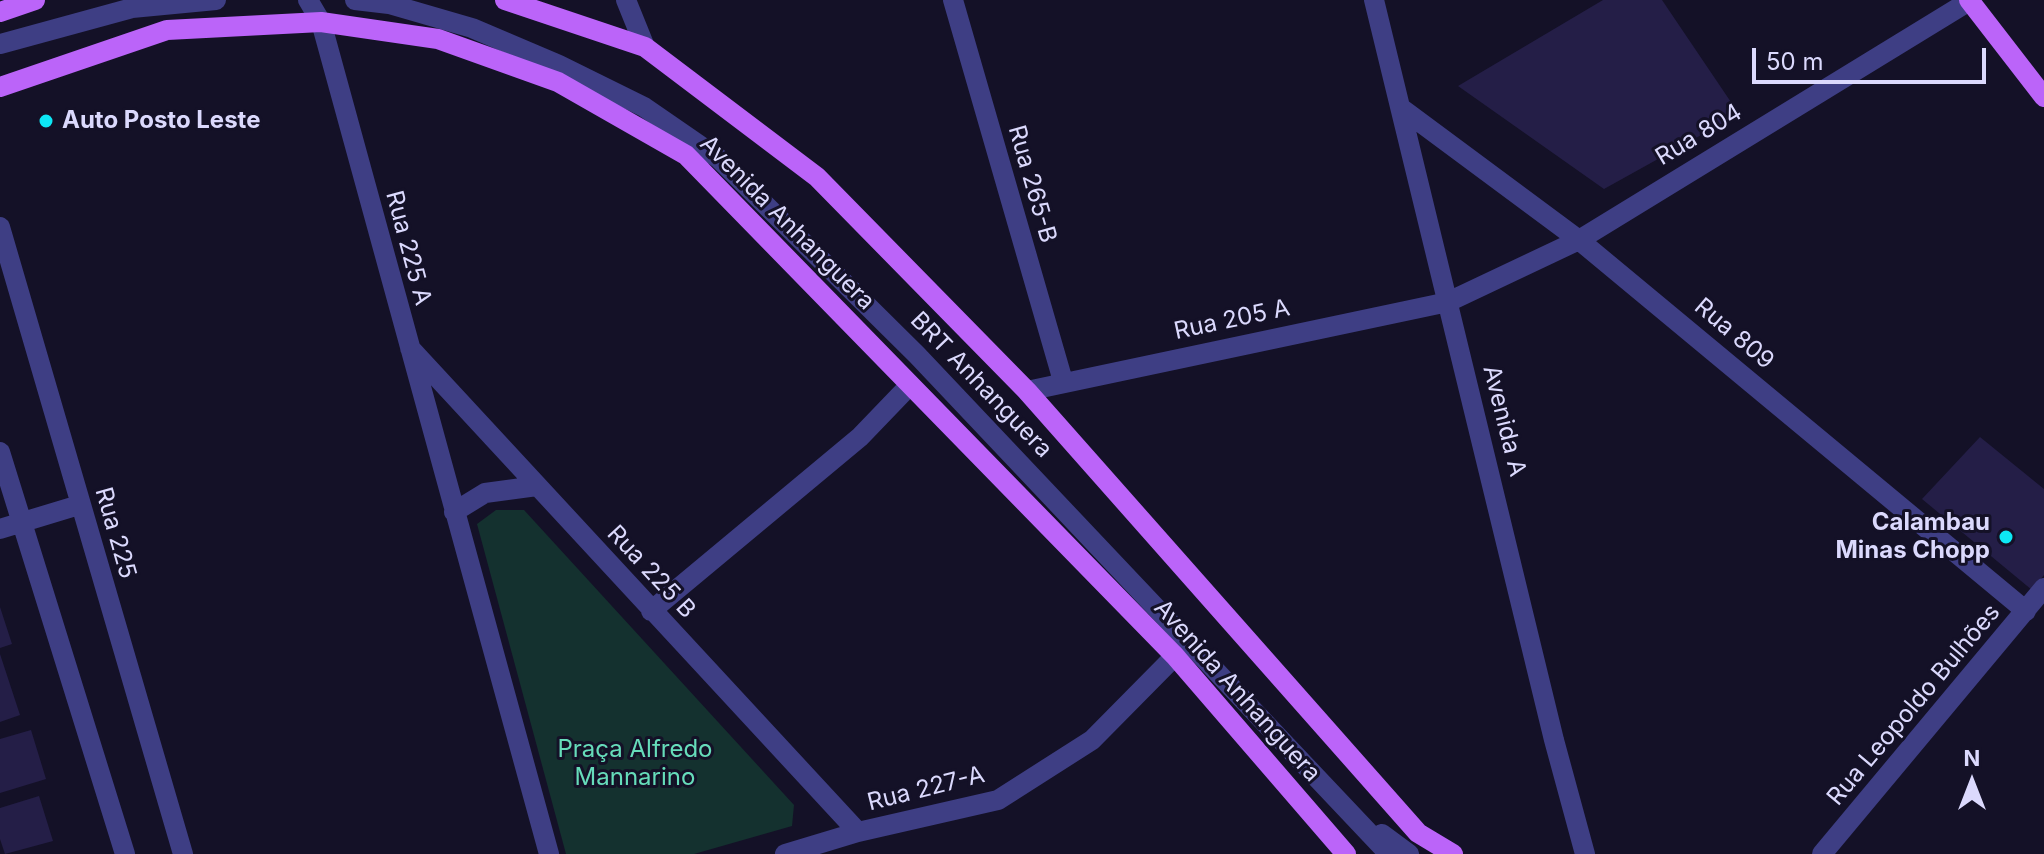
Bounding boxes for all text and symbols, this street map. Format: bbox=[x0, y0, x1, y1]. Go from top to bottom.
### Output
scale bar bbox=[1756, 32, 1990, 82]
text: 50 m bbox=[1766, 47, 1824, 76]
street label: Rua 804 bbox=[1651, 98, 1747, 172]
place label: Auto Posto Leste bbox=[62, 107, 260, 135]
marker: Auto Posto Leste bbox=[37, 112, 55, 130]
street label: Rua 265-B bbox=[1002, 122, 1062, 246]
street label: Avenida Anhanguera bbox=[694, 130, 880, 316]
street label: Rua 225 A bbox=[379, 188, 437, 308]
street label: Rua 809 bbox=[1688, 293, 1780, 375]
street label: Rua 205 A bbox=[1172, 294, 1292, 346]
street label: BRT Anhanguera bbox=[904, 306, 1058, 464]
street label: Avenida A bbox=[1476, 362, 1532, 480]
street label: Rua 225 bbox=[88, 484, 142, 582]
place label: Calambau Minas Chopp bbox=[1835, 509, 1990, 565]
street label: Rua 225 B bbox=[601, 520, 701, 624]
marker: Calambau Minas Chopp bbox=[1997, 528, 2015, 546]
street label: Avenida Anhanguera bbox=[1148, 594, 1326, 788]
street label: Rua Leopoldo Bulhões bbox=[1821, 599, 2007, 811]
park label: Praça Alfredo Mannarino bbox=[558, 736, 712, 792]
north arrow bbox=[1932, 742, 2012, 822]
text: N bbox=[1964, 745, 1980, 771]
street label: Rua 227-A bbox=[865, 761, 987, 817]

